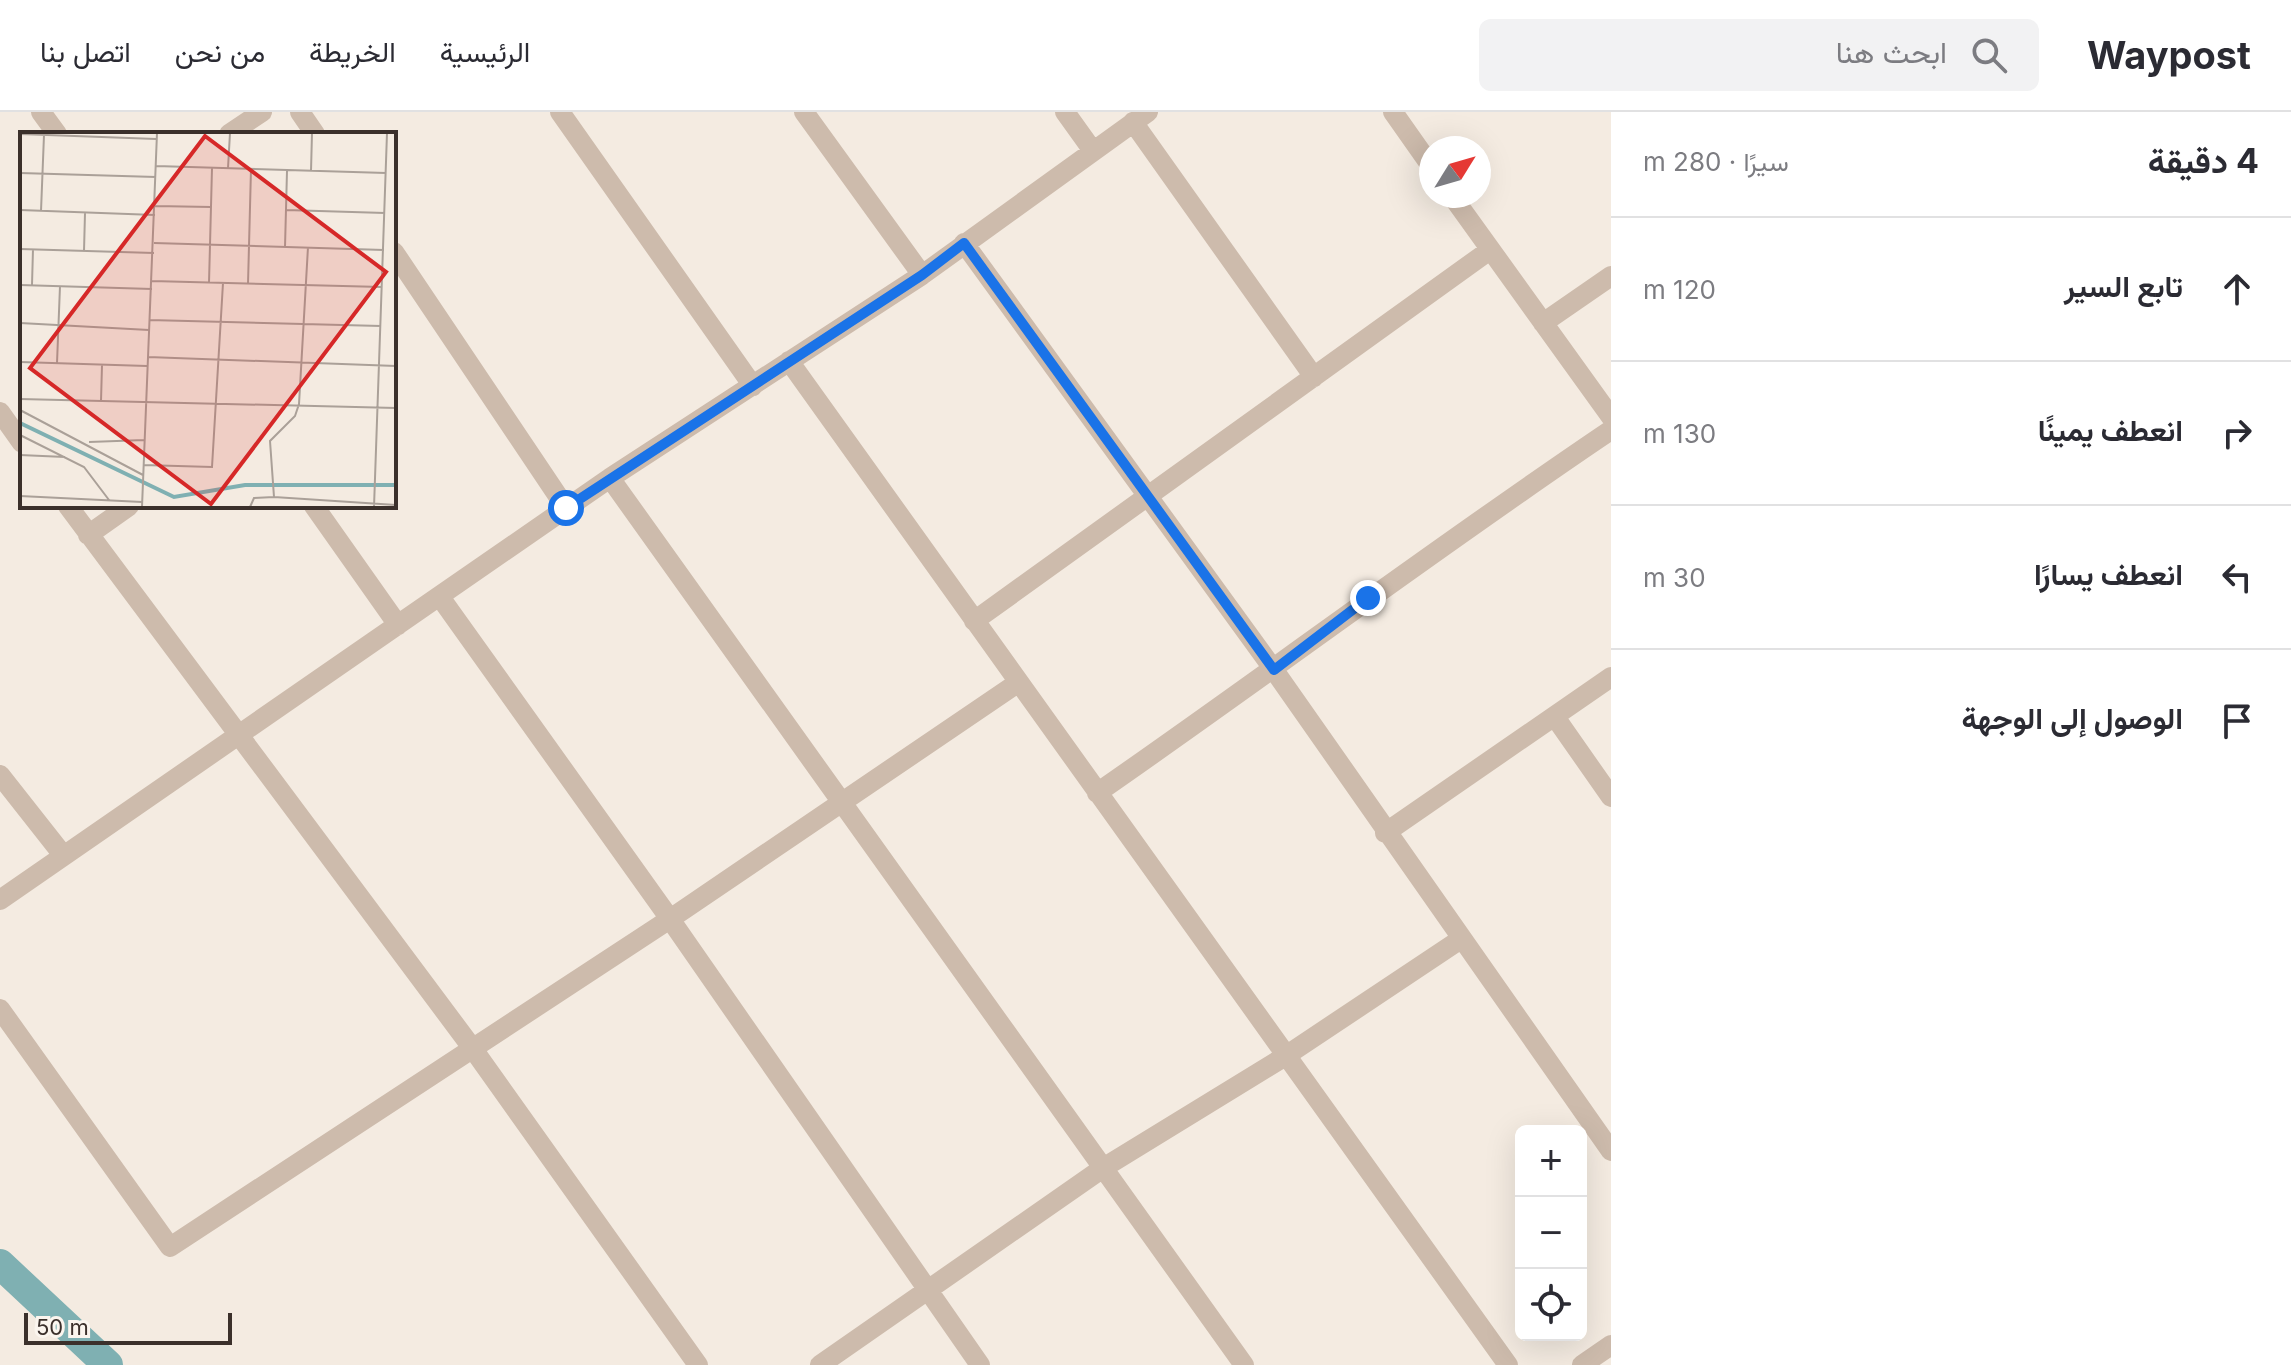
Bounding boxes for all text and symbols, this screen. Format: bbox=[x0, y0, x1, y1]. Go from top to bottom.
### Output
search box bbox=[1479, 19, 2039, 91]
text: Waypost bbox=[2087, 32, 2251, 78]
icon: search bbox=[1967, 33, 2011, 77]
text: ابحث هنا bbox=[1836, 34, 1947, 70]
text: اتصل بنا bbox=[40, 35, 131, 69]
text: من نحن bbox=[175, 35, 265, 69]
text: الخريطة bbox=[309, 35, 396, 69]
text: الرئيسية bbox=[440, 35, 530, 69]
inset map bbox=[20, 132, 396, 508]
north arrow bbox=[1419, 136, 1491, 208]
text: 4 دقيقة bbox=[2148, 140, 2259, 181]
text: سيرًا · 280 m bbox=[1643, 146, 1789, 177]
icon: ahead bbox=[2215, 267, 2259, 311]
text: تابع السير bbox=[2064, 268, 2183, 304]
text: 120 m bbox=[1643, 274, 1716, 305]
icon: right bbox=[2215, 411, 2259, 455]
text: انعطف يمينًا bbox=[2038, 412, 2183, 448]
text: 130 m bbox=[1643, 418, 1716, 449]
route start bbox=[548, 490, 584, 526]
icon: left bbox=[2215, 555, 2259, 599]
text: انعطف يسارًا bbox=[2034, 556, 2183, 592]
text: 30 m bbox=[1643, 562, 1706, 593]
route end bbox=[1350, 580, 1386, 616]
icon: arrive bbox=[2215, 699, 2259, 743]
text: الوصول إلى الوجهة bbox=[1961, 700, 2183, 736]
map controls bbox=[1515, 1125, 1587, 1341]
button: + bbox=[1515, 1125, 1587, 1197]
button: − bbox=[1515, 1197, 1587, 1269]
button: locate bbox=[1515, 1269, 1587, 1341]
scale bar bbox=[24, 1309, 232, 1345]
text: 50 m bbox=[36, 1314, 89, 1340]

